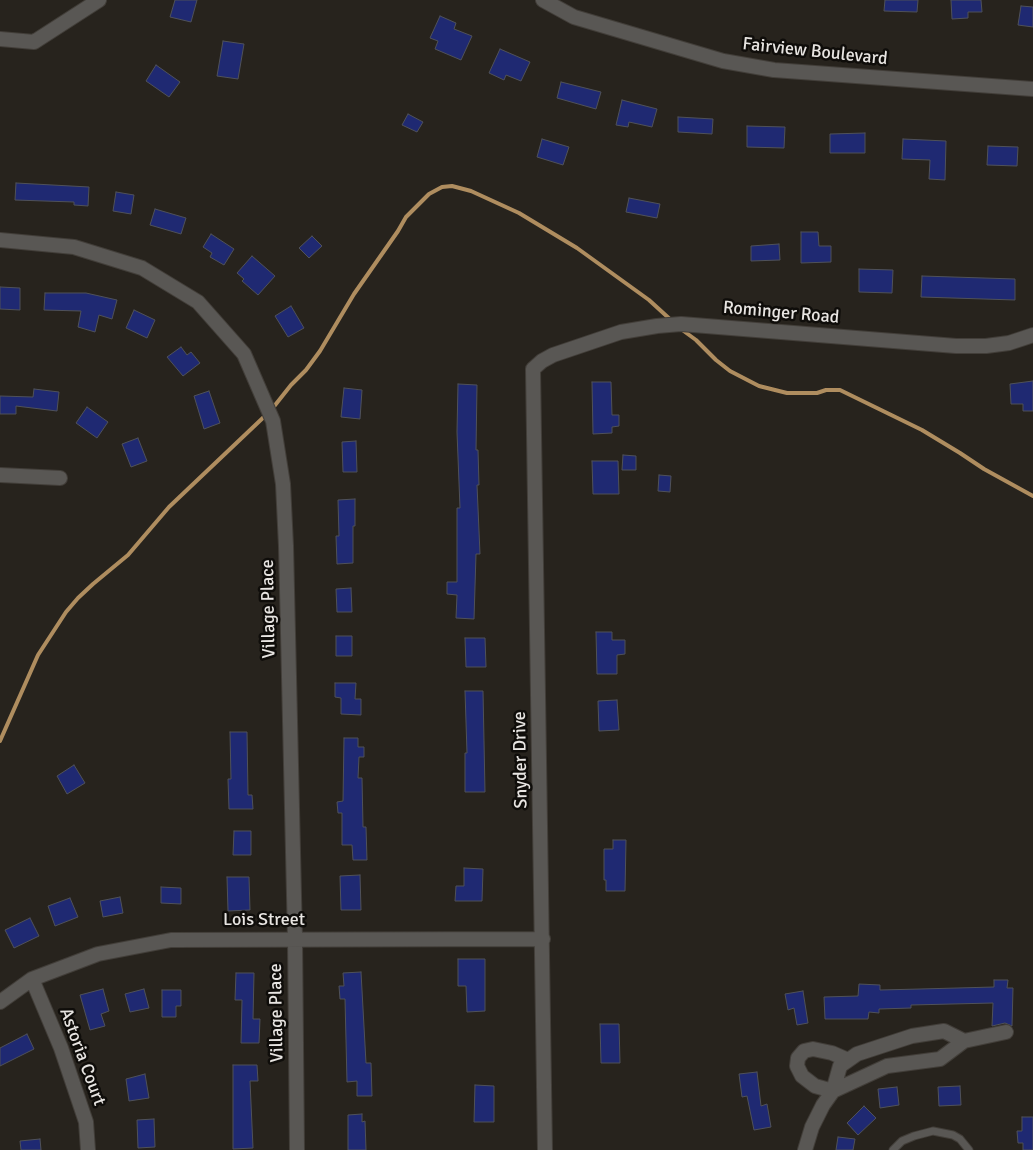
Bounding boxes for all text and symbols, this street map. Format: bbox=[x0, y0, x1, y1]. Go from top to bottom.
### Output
street label: Fairview Boulevard bbox=[741, 34, 889, 70]
street label: Rominger Road bbox=[722, 297, 840, 329]
street label: Village Place bbox=[257, 559, 281, 659]
street label: Snyder Drive bbox=[509, 711, 533, 809]
street label: Lois Street bbox=[223, 909, 305, 931]
street label: Village Place bbox=[265, 963, 289, 1063]
street label: Astoria Court bbox=[54, 1005, 110, 1109]

